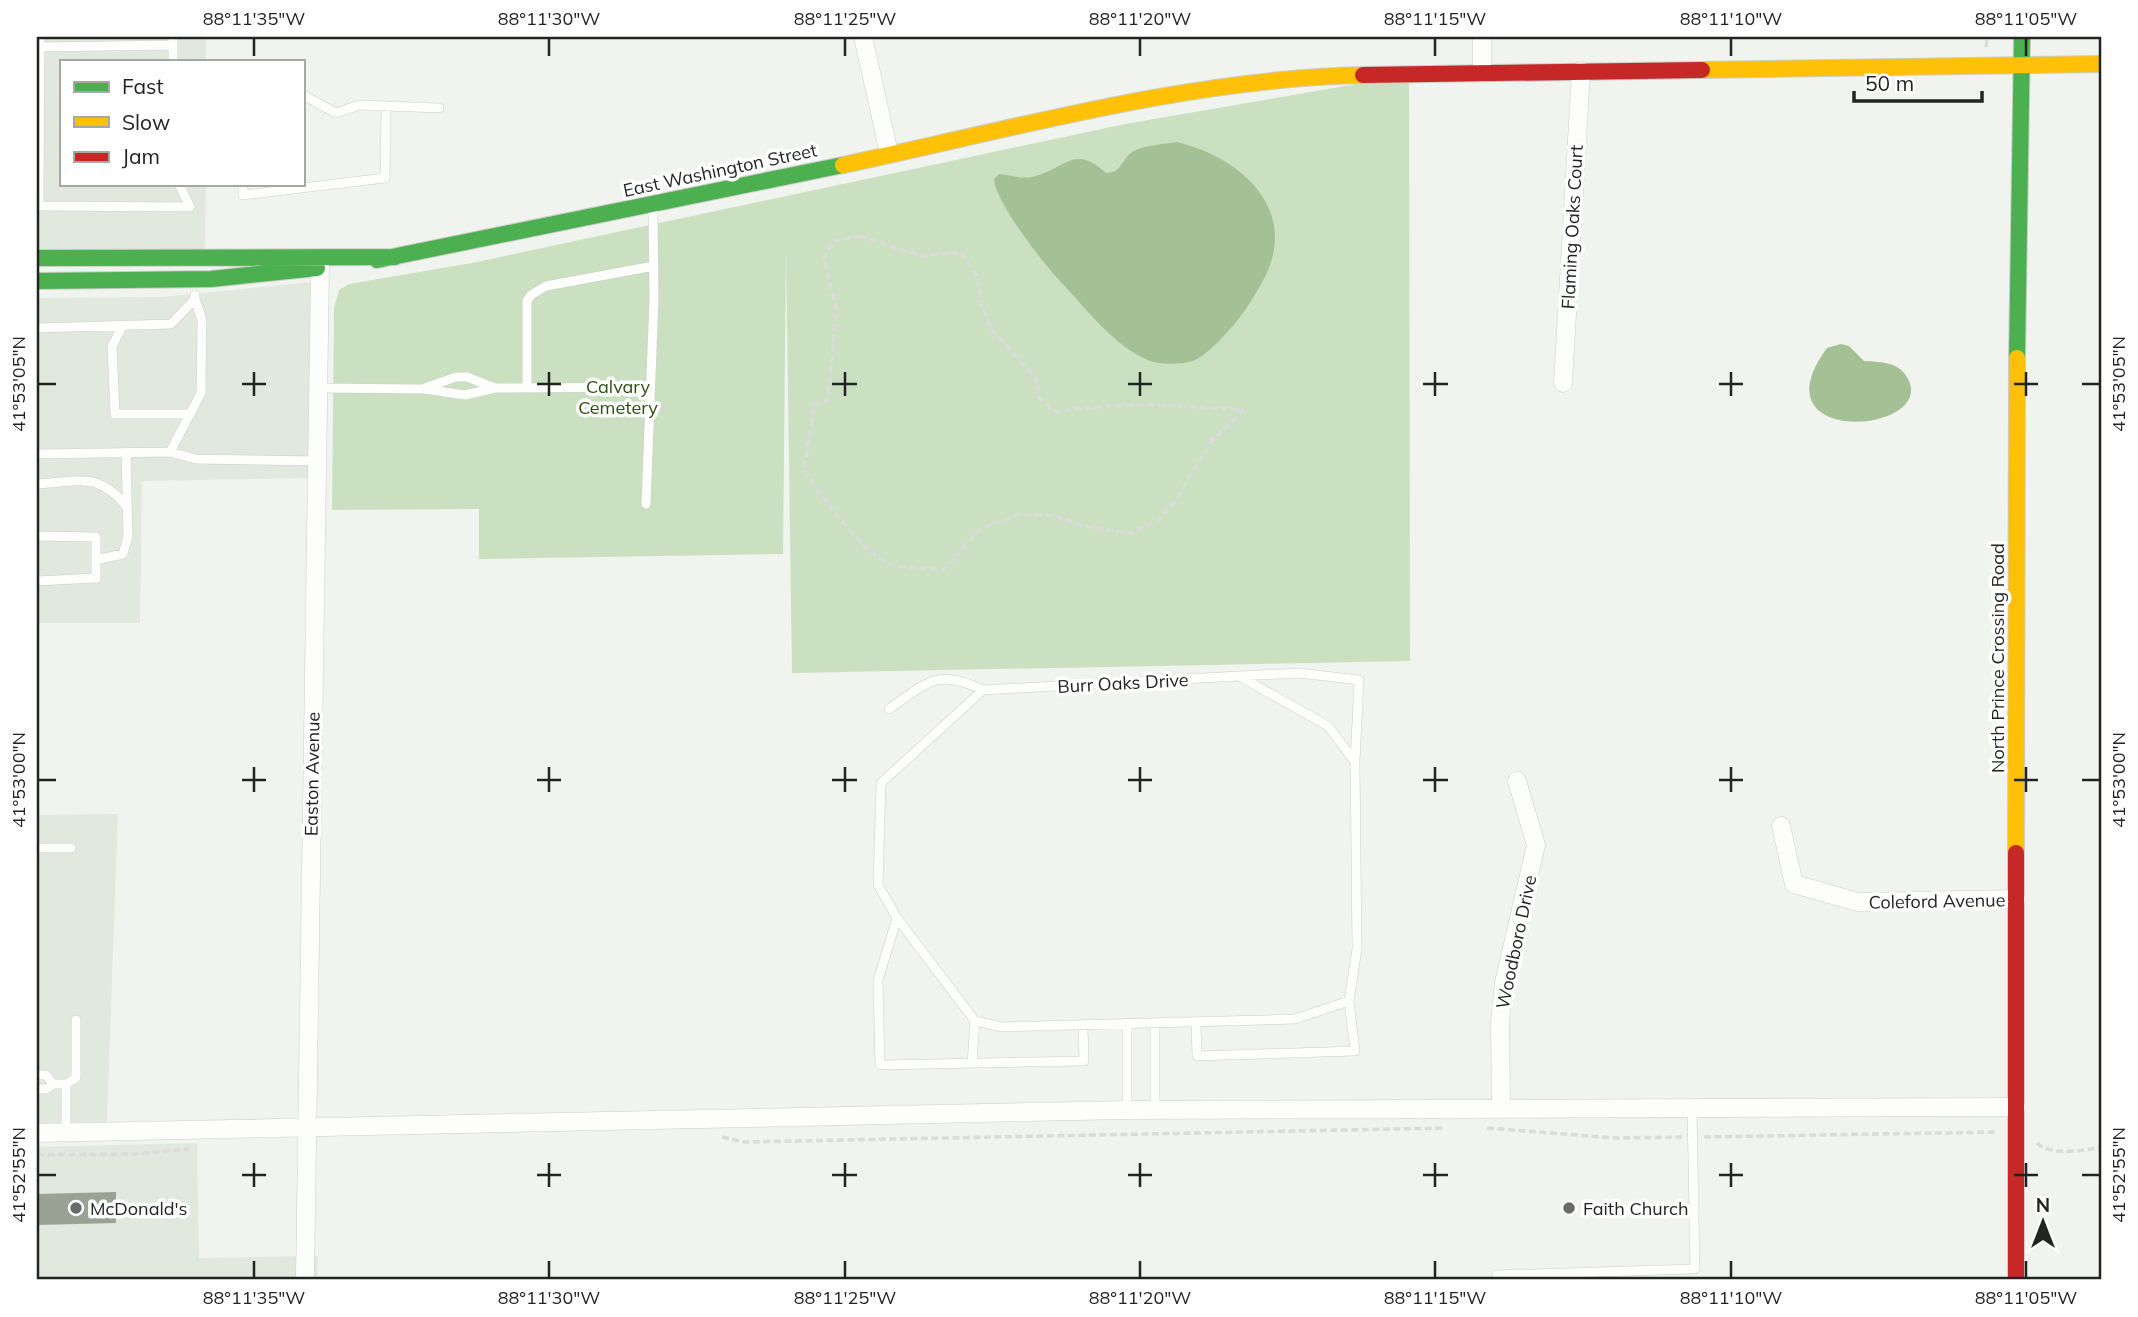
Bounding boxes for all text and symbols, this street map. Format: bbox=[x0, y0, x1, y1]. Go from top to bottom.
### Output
text: 88°11'35"W bbox=[203, 7, 305, 30]
text: 88°11'30"W bbox=[498, 7, 600, 30]
text: 88°11'25"W bbox=[794, 7, 896, 30]
text: 88°11'20"W bbox=[1089, 7, 1191, 30]
text: 88°11'15"W bbox=[1384, 7, 1486, 30]
text: 88°11'10"W bbox=[1680, 7, 1782, 30]
text: 88°11'05"W bbox=[1975, 7, 2077, 30]
legend bbox=[60, 60, 304, 186]
scale bar bbox=[1854, 60, 1982, 104]
text: 50 m bbox=[1865, 70, 1914, 96]
text: Fast bbox=[122, 73, 164, 99]
text: Slow bbox=[122, 109, 170, 135]
street label: East Washington Street bbox=[621, 138, 819, 202]
text: Jam bbox=[122, 143, 160, 169]
street label: Flaming Oaks Court bbox=[1556, 144, 1588, 310]
text: 41°53'05"N bbox=[7, 336, 30, 432]
text: 41°53'05"N bbox=[2107, 336, 2130, 432]
park label: Calvary Cemetery bbox=[578, 375, 658, 419]
street label: North Prince Crossing Road bbox=[1986, 543, 2009, 773]
street label: Burr Oaks Drive bbox=[1057, 668, 1189, 698]
street label: Easton Avenue bbox=[299, 712, 325, 836]
text: 41°53'00"N bbox=[7, 732, 30, 828]
text: 41°53'00"N bbox=[2107, 732, 2130, 828]
street label: Woodboro Drive bbox=[1491, 873, 1541, 1011]
street label: Coleford Avenue bbox=[1868, 888, 2006, 914]
text: 41°52'55"N bbox=[7, 1127, 30, 1223]
text: 41°52'55"N bbox=[2107, 1127, 2130, 1223]
north arrow bbox=[2008, 1188, 2078, 1258]
text: N bbox=[2036, 1193, 2050, 1217]
place label: McDonald's bbox=[90, 1197, 187, 1220]
place label: Faith Church bbox=[1583, 1197, 1689, 1220]
marker: McDonald's bbox=[68, 1200, 84, 1216]
marker: Faith Church bbox=[1561, 1200, 1577, 1216]
text: 88°11'35"W bbox=[203, 1286, 305, 1309]
text: 88°11'30"W bbox=[498, 1286, 600, 1309]
text: 88°11'25"W bbox=[794, 1286, 896, 1309]
text: 88°11'20"W bbox=[1089, 1286, 1191, 1309]
text: 88°11'15"W bbox=[1384, 1286, 1486, 1309]
text: 88°11'10"W bbox=[1680, 1286, 1782, 1309]
text: 88°11'05"W bbox=[1975, 1286, 2077, 1309]

